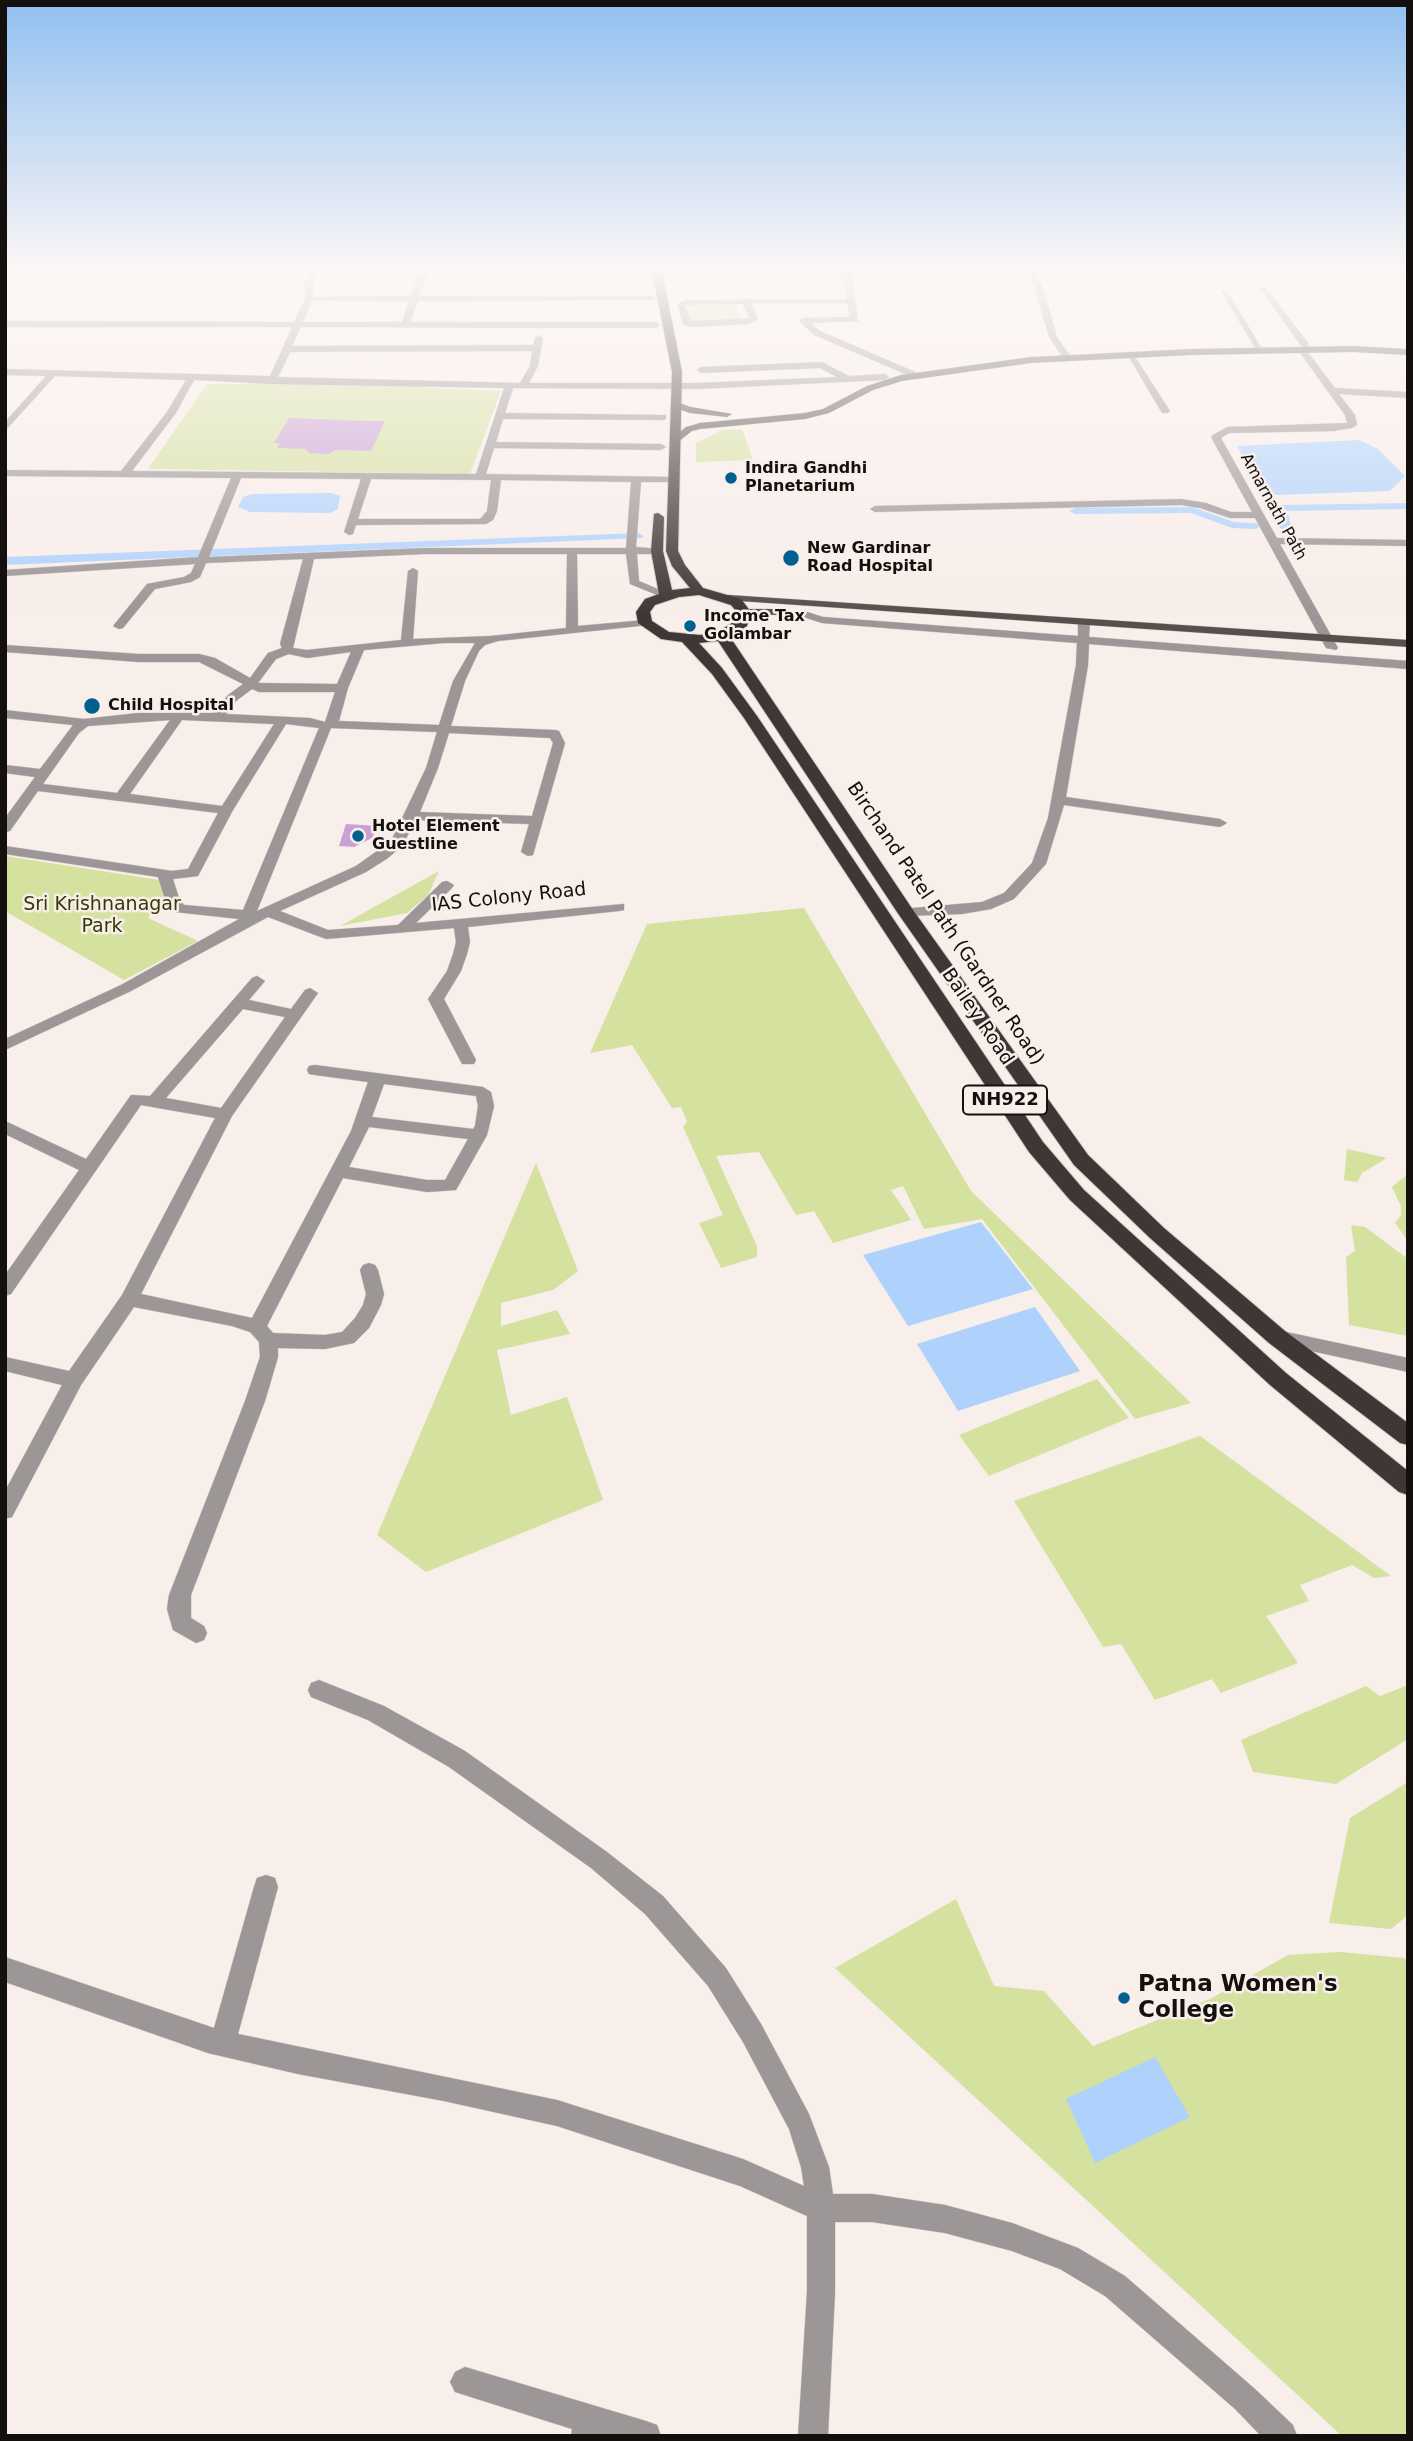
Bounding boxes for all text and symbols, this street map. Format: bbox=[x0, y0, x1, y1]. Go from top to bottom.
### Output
street label: Amarnath Path bbox=[1236, 450, 1310, 564]
place label: Indira Gandhi Planetarium bbox=[745, 459, 867, 497]
marker: Indira Gandhi Planetarium bbox=[723, 470, 739, 486]
place label: New Gardinar Road Hospital bbox=[807, 539, 933, 577]
marker: New Gardinar Road Hospital bbox=[781, 548, 801, 568]
place label: Income Tax Golambar bbox=[704, 607, 805, 645]
marker: Income Tax Golambar bbox=[682, 618, 698, 634]
marker: Child Hospital bbox=[82, 696, 102, 716]
place label: Child Hospital bbox=[108, 696, 234, 716]
street label: Birchand Patel Path (Gardner Road) bbox=[841, 778, 1049, 1070]
place label: Hotel Element Guestline bbox=[372, 817, 500, 855]
marker: Hotel Element Guestline bbox=[350, 828, 366, 844]
street label: IAS Colony Road bbox=[430, 879, 588, 917]
park label: Sri Krishnanagar Park bbox=[23, 894, 181, 938]
street label: Bailey Road bbox=[936, 964, 1018, 1070]
road number: NH922 bbox=[963, 1086, 1047, 1114]
place label: Patna Women's College bbox=[1138, 1971, 1338, 2025]
marker: Patna Women's College bbox=[1116, 1990, 1132, 2006]

